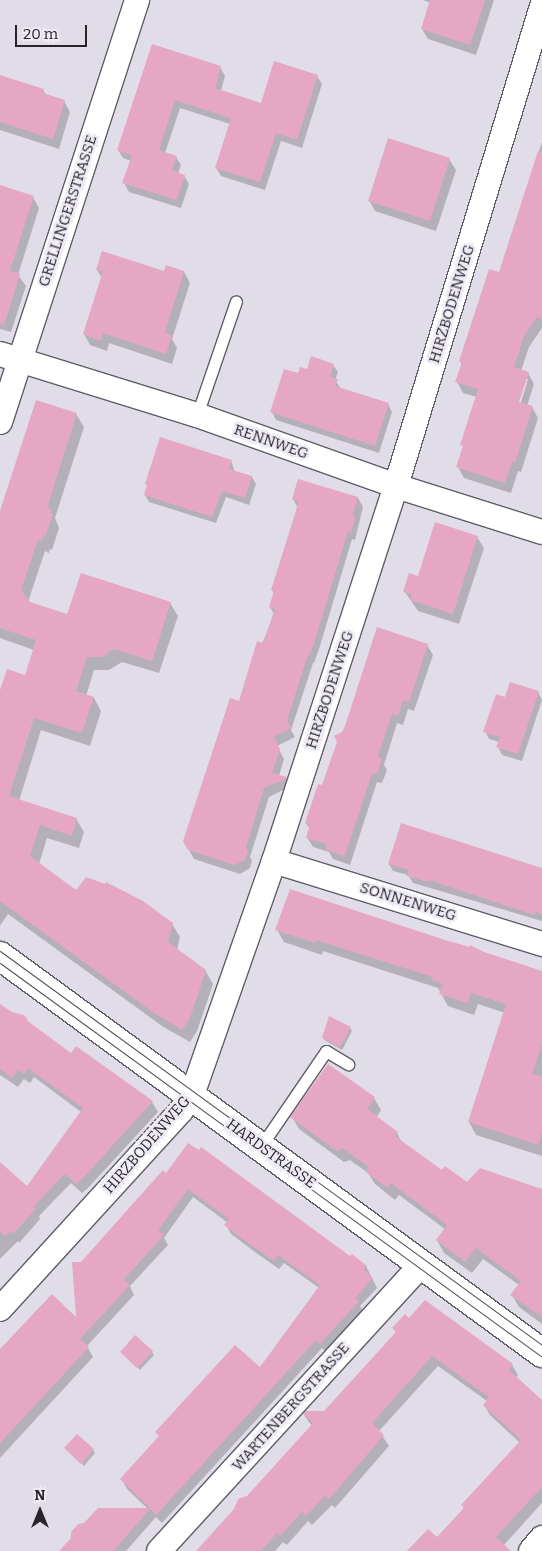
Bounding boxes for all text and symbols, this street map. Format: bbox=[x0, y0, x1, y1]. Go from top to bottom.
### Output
scale bar bbox=[18, 15, 90, 47]
text: 20 m bbox=[23, 25, 58, 43]
street label: GRELLINGERSTRASSE bbox=[35, 133, 101, 289]
street label: HIRZBODENWEG bbox=[425, 243, 479, 365]
street label: RENNWEG bbox=[231, 421, 311, 463]
street label: HIRZBODENWEG bbox=[302, 629, 358, 751]
street label: SONNENWEG bbox=[358, 879, 458, 925]
street label: HIRZBODENWEG bbox=[100, 1093, 194, 1197]
street label: HARDSTRASSE bbox=[223, 1116, 319, 1192]
street label: WARTENBERGSTRASSE bbox=[229, 1339, 353, 1475]
north arrow bbox=[15, 1486, 65, 1536]
text: N bbox=[35, 1487, 45, 1504]

